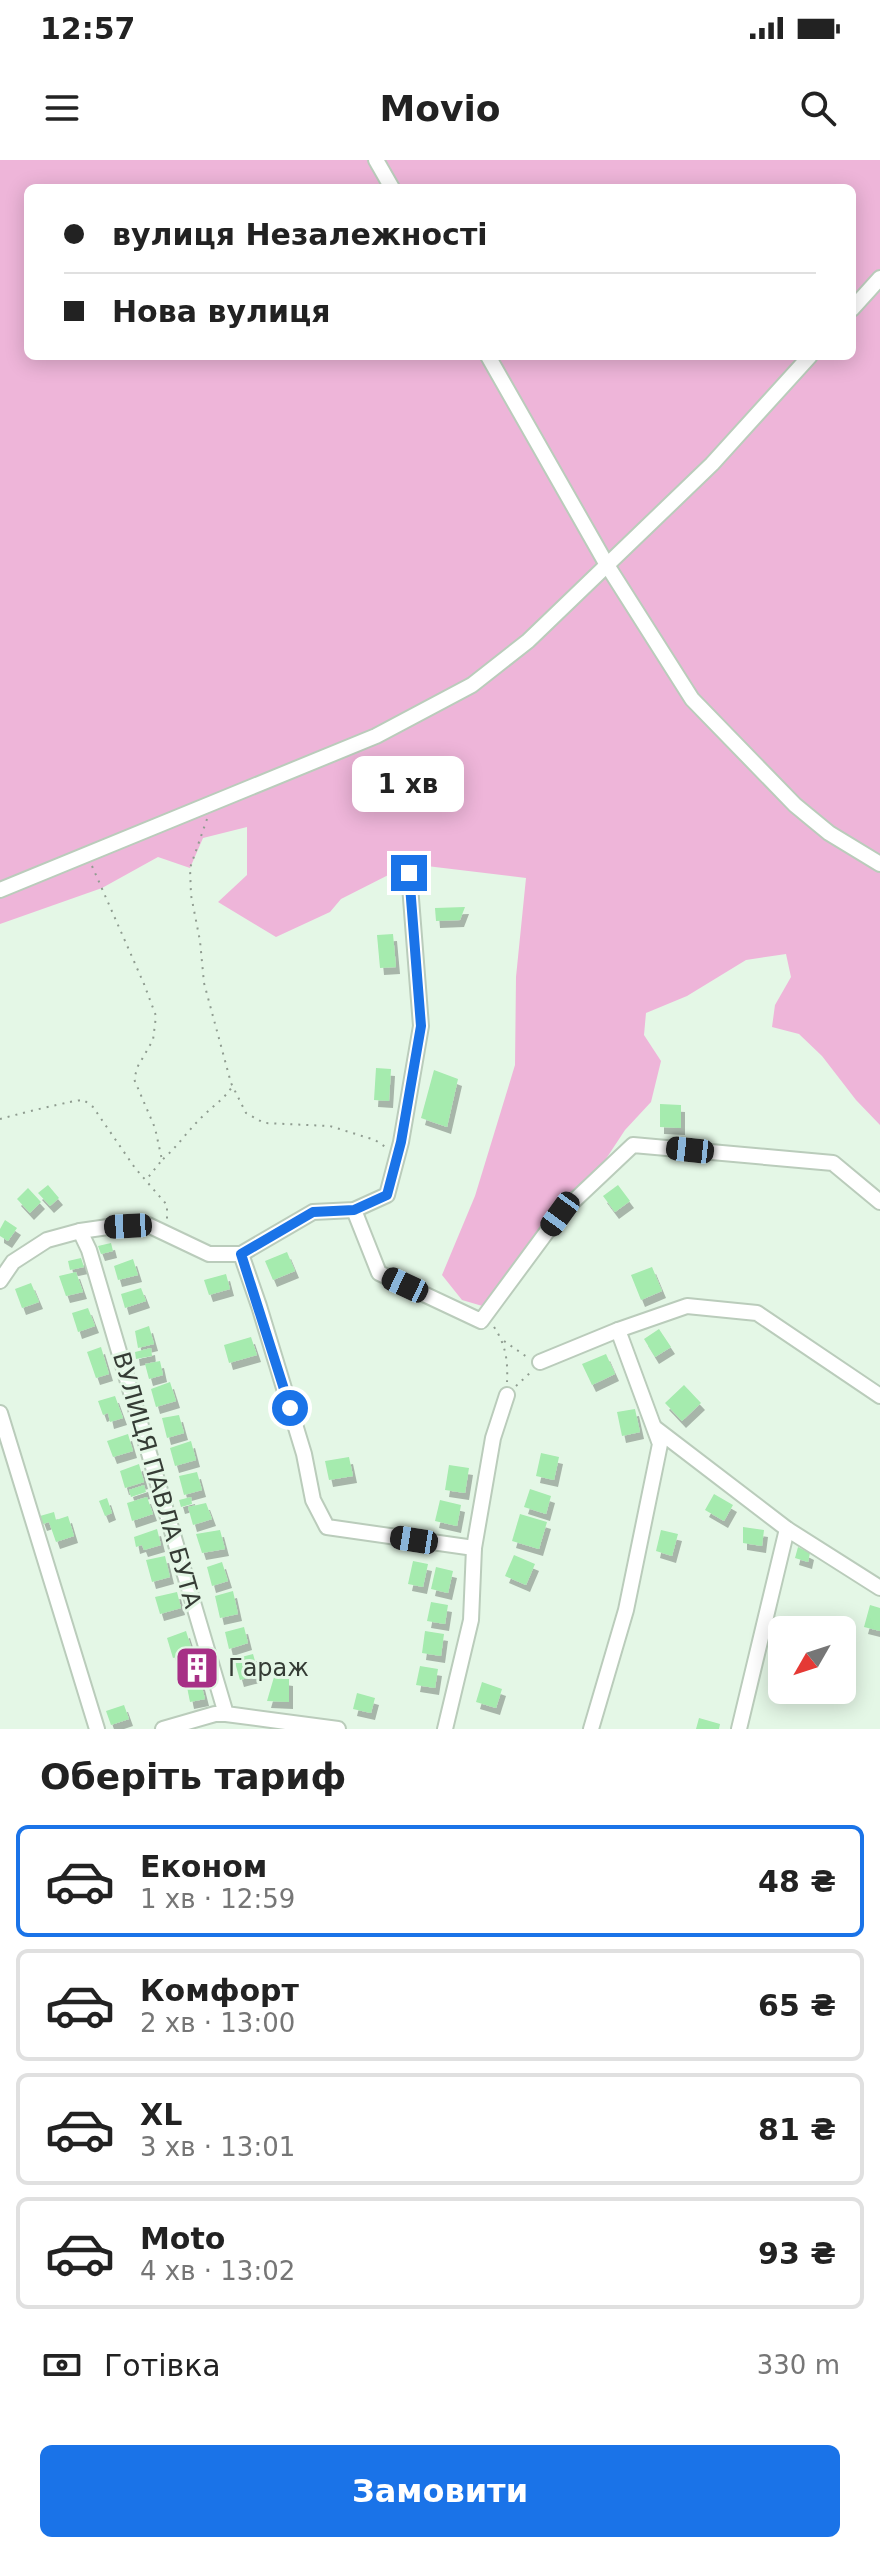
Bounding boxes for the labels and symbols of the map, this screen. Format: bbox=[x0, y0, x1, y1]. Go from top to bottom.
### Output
callout: 1 хв bbox=[353, 757, 465, 813]
route end bbox=[391, 855, 427, 891]
car bbox=[665, 1136, 715, 1164]
car bbox=[536, 1188, 584, 1240]
car bbox=[103, 1213, 153, 1239]
car bbox=[378, 1264, 432, 1306]
street label: ВУЛИЦЯ ПАВЛА БУТА bbox=[107, 1349, 207, 1612]
route start bbox=[272, 1390, 308, 1426]
car bbox=[388, 1524, 440, 1556]
north arrow bbox=[768, 1616, 856, 1704]
building icon: Гараж bbox=[173, 1644, 221, 1692]
place label: Гараж bbox=[228, 1654, 309, 1682]

